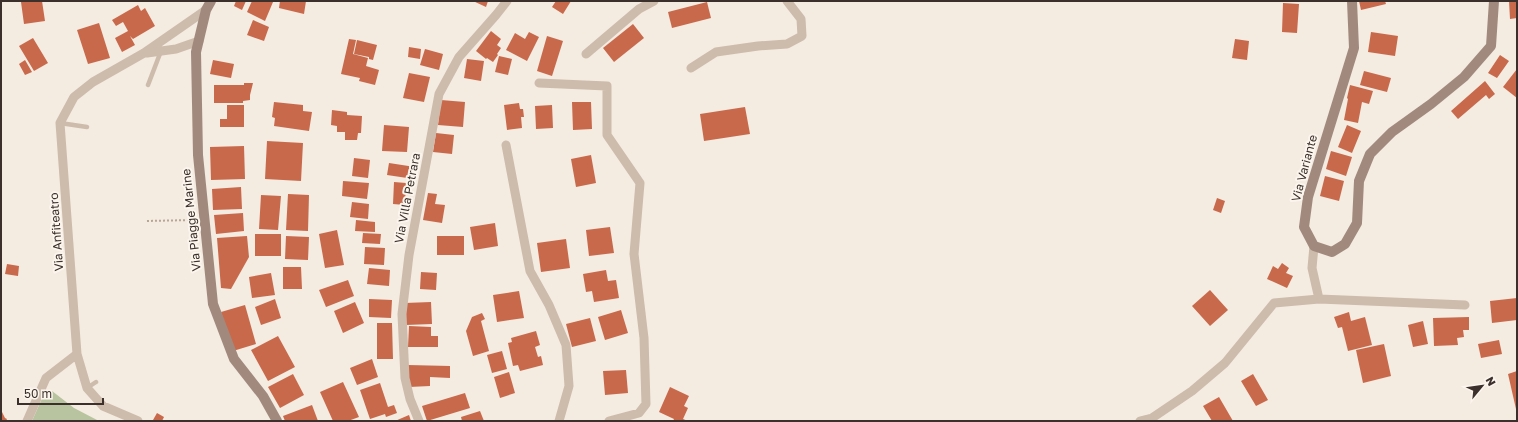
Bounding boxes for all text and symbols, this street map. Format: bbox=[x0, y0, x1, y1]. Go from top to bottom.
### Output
street label: Via Variante bbox=[1288, 133, 1320, 203]
street label: Via Villa Petrara bbox=[391, 151, 423, 245]
street label: Via Piagge Marine bbox=[178, 168, 204, 272]
street label: Via Anfiteatro bbox=[46, 192, 66, 272]
north arrow bbox=[1462, 366, 1502, 406]
text: N bbox=[1483, 374, 1499, 388]
scale bar bbox=[18, 380, 103, 406]
text: 50 m bbox=[24, 386, 52, 401]

